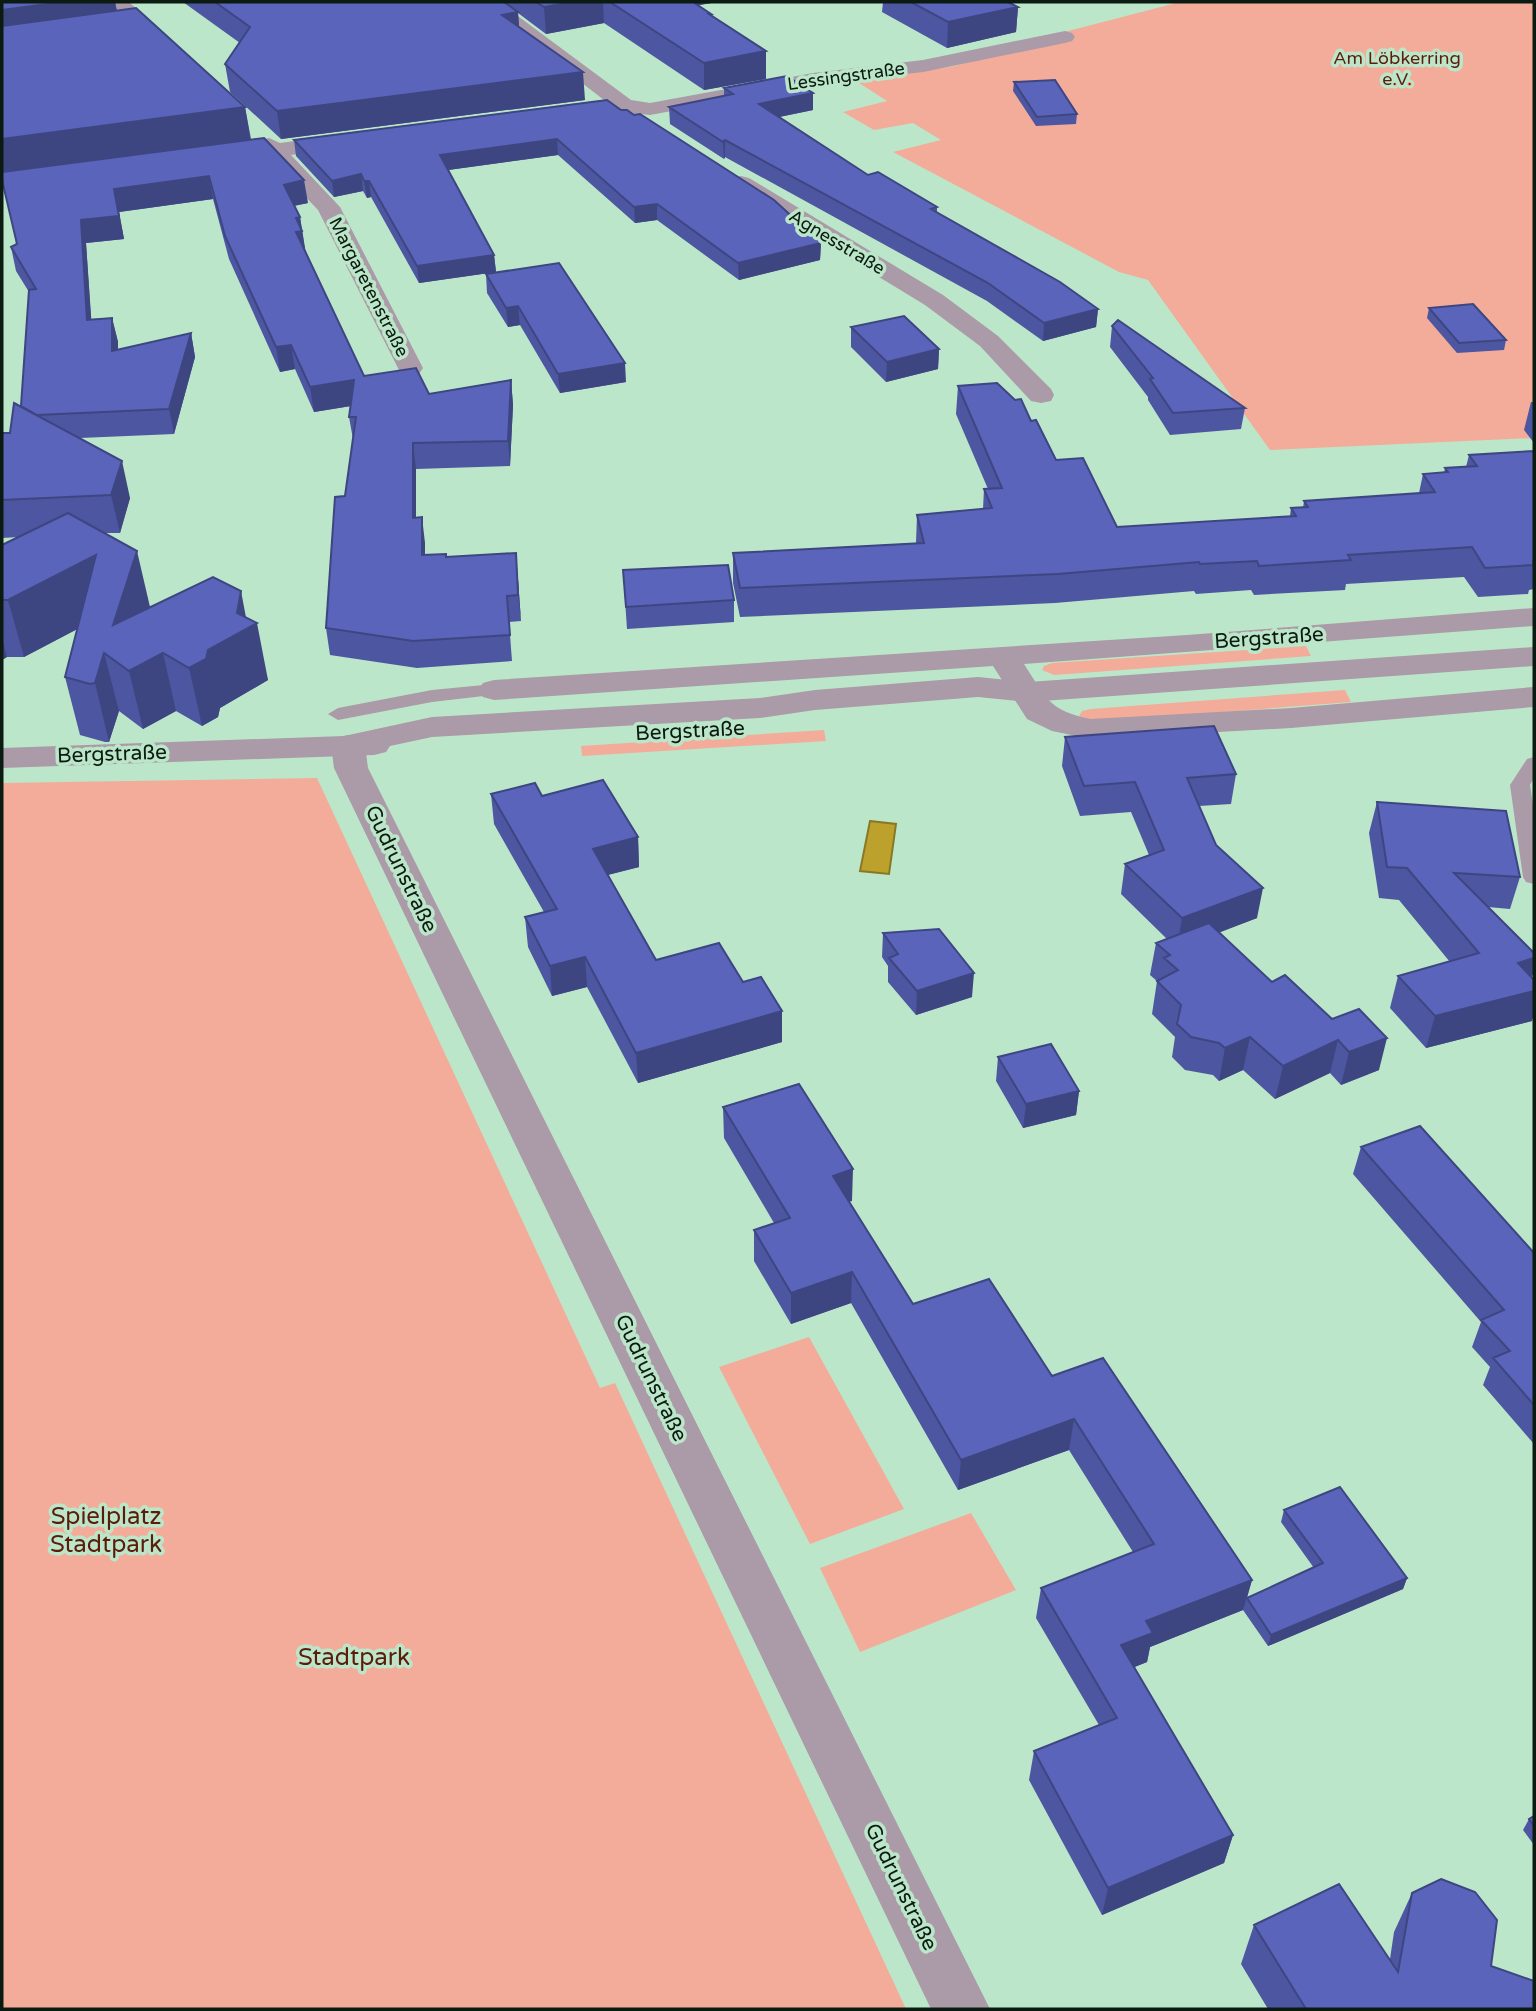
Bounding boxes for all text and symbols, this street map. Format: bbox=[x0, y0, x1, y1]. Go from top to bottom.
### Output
park label: Am Löbkerring e.V. bbox=[1333, 47, 1461, 90]
street label: Lessingstraße bbox=[786, 57, 906, 95]
street label: Agnesstraße bbox=[785, 205, 889, 279]
street label: Margaretenstraße bbox=[324, 213, 414, 361]
street label: Bergstraße bbox=[1213, 622, 1325, 654]
street label: Bergstraße bbox=[634, 716, 746, 746]
street label: Bergstraße bbox=[57, 740, 167, 768]
street label: Gudrunstraße bbox=[360, 801, 443, 937]
street label: Gudrunstraße bbox=[610, 1310, 693, 1446]
park label: Spielplatz Stadtpark bbox=[50, 1502, 162, 1559]
park label: Stadtpark bbox=[298, 1643, 410, 1672]
street label: Gudrunstraße bbox=[860, 1819, 943, 1955]

